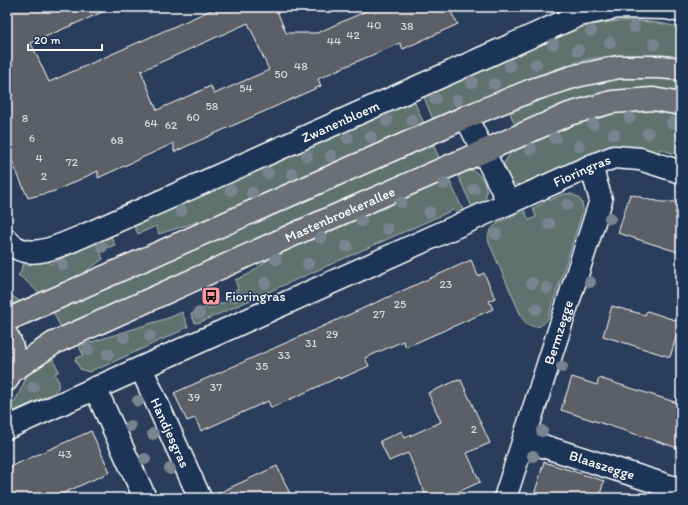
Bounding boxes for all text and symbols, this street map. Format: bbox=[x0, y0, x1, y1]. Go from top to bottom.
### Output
house number: 40 bbox=[367, 18, 381, 32]
house number: 38 bbox=[400, 19, 414, 33]
scale bar bbox=[28, 26, 102, 52]
house number: 42 bbox=[346, 28, 360, 42]
text: 20 m bbox=[34, 33, 61, 47]
house number: 44 bbox=[327, 34, 341, 48]
house number: 48 bbox=[294, 59, 308, 73]
house number: 50 bbox=[274, 67, 288, 81]
house number: 54 bbox=[239, 81, 253, 95]
street label: Zwanenbloem bbox=[299, 96, 382, 146]
house number: 58 bbox=[206, 99, 219, 113]
house number: 60 bbox=[186, 110, 200, 124]
house number: 8 bbox=[22, 111, 29, 125]
house number: 64 bbox=[144, 116, 158, 130]
house number: 62 bbox=[165, 118, 178, 132]
house number: 6 bbox=[29, 131, 35, 145]
house number: 68 bbox=[111, 133, 124, 147]
house number: 4 bbox=[35, 151, 43, 165]
street label: Fioringras bbox=[551, 151, 613, 190]
house number: 72 bbox=[66, 155, 79, 169]
house number: 2 bbox=[41, 169, 48, 183]
street label: Mastenbroekerallee bbox=[282, 182, 398, 246]
house number: 23 bbox=[440, 277, 453, 291]
bus stop icon: Fioringras bbox=[200, 285, 222, 307]
place label: Fioringras bbox=[225, 288, 286, 305]
house number: 25 bbox=[394, 297, 406, 311]
street label: Bermzegge bbox=[540, 298, 577, 367]
house number: 27 bbox=[373, 307, 385, 321]
house number: 29 bbox=[326, 327, 338, 341]
house number: 31 bbox=[305, 336, 317, 350]
house number: 33 bbox=[277, 348, 291, 362]
house number: 35 bbox=[256, 359, 268, 373]
house number: 37 bbox=[210, 380, 222, 394]
house number: 39 bbox=[188, 390, 200, 404]
street label: Handjesgras bbox=[147, 395, 194, 470]
house number: 2 bbox=[471, 422, 478, 436]
house number: 43 bbox=[58, 447, 72, 461]
street label: Blaaszegge bbox=[567, 447, 637, 483]

